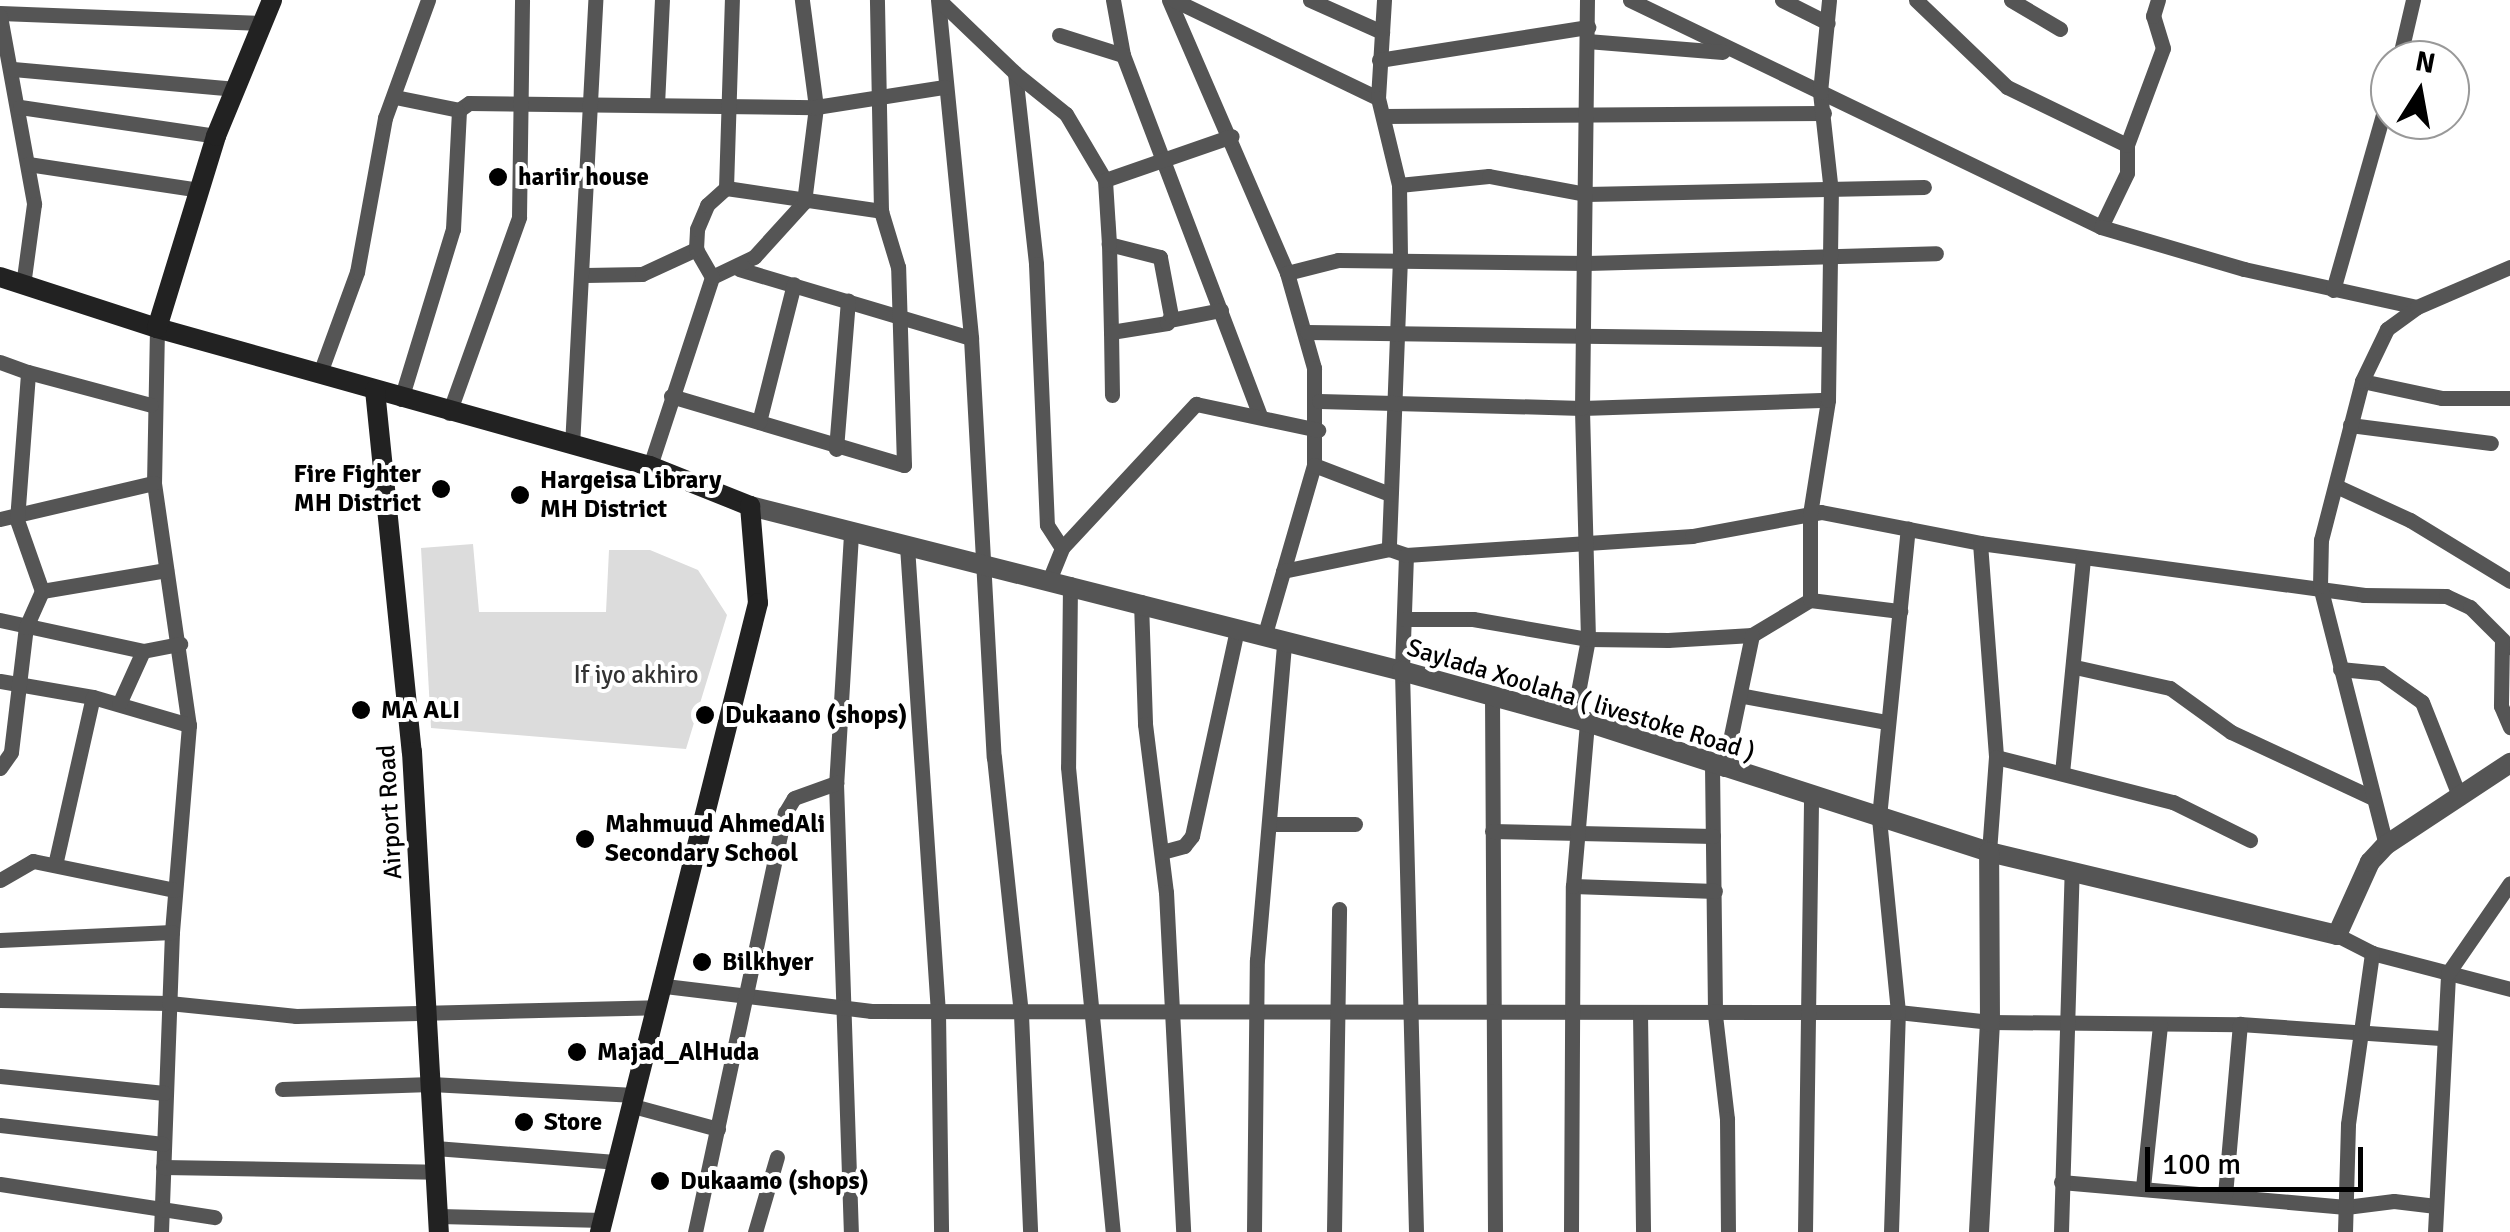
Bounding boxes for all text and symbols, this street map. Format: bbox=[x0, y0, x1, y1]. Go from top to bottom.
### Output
north arrow bbox=[2370, 40, 2470, 140]
text: N bbox=[2413, 44, 2438, 81]
place label: hariir house bbox=[518, 162, 649, 192]
marker: hariir house bbox=[487, 166, 509, 188]
place label: Fire Fighter MH District bbox=[293, 460, 421, 519]
place label: Hargeisa Library MH District bbox=[540, 466, 722, 525]
marker: Fire Fighter MH District bbox=[430, 478, 452, 500]
marker: Hargeisa Library MH District bbox=[509, 484, 531, 506]
street label: Saylada Xoolaha ( livestoke Road ) bbox=[1403, 633, 1759, 767]
park label: If iyo akhiro bbox=[574, 660, 698, 690]
place label: MA ALI bbox=[381, 695, 460, 725]
marker: MA ALI bbox=[350, 699, 372, 721]
place label: Dukaano (shops) bbox=[725, 700, 907, 730]
marker: Dukaano (shops) bbox=[694, 704, 716, 726]
street label: Airport Road bbox=[371, 744, 409, 880]
place label: Mahmuud AhmedAli Secondary School bbox=[605, 810, 825, 869]
marker: Mahmuud AhmedAli Secondary School bbox=[574, 828, 596, 850]
place label: Bilkhyer bbox=[722, 947, 813, 977]
marker: Bilkhyer bbox=[691, 951, 713, 973]
place label: Majad_AlHuda bbox=[597, 1037, 759, 1067]
marker: Majad_AlHuda bbox=[566, 1041, 588, 1063]
place label: Store bbox=[544, 1107, 602, 1137]
marker: Store bbox=[513, 1111, 535, 1133]
scale bar bbox=[2150, 1127, 2368, 1189]
text: 100 m bbox=[2162, 1146, 2241, 1183]
place label: Dukaamo (shops) bbox=[680, 1166, 869, 1196]
marker: Dukaamo (shops) bbox=[649, 1170, 671, 1192]

